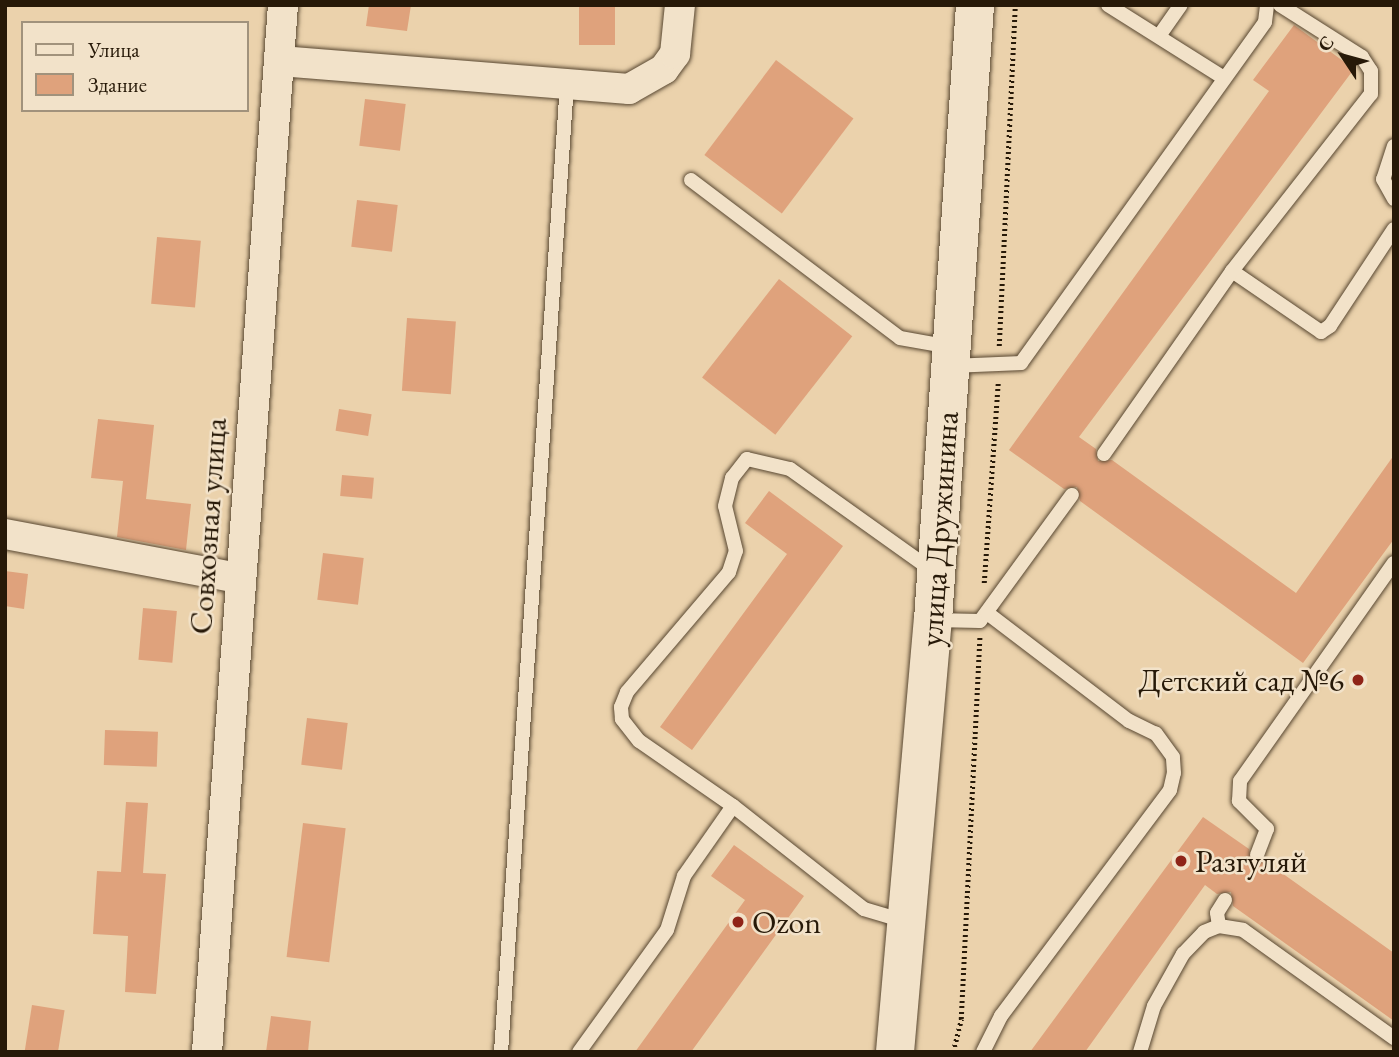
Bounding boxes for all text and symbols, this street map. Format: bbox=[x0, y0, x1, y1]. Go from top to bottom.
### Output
legend bbox=[21, 21, 248, 112]
north arrow bbox=[1308, 21, 1378, 91]
text: С bbox=[1312, 31, 1340, 56]
text: Улица bbox=[88, 36, 140, 63]
text: Здание bbox=[88, 71, 147, 98]
street label: улица Дружинина bbox=[912, 410, 966, 648]
street label: Совхозная улица bbox=[181, 416, 235, 636]
place label: Детский сад №6 bbox=[1138, 661, 1344, 699]
marker: Детский сад №6 bbox=[1350, 672, 1366, 688]
place label: Разгуляй bbox=[1195, 842, 1307, 880]
marker: Разгуляй bbox=[1173, 853, 1189, 869]
place label: Ozon bbox=[752, 903, 821, 941]
marker: Ozon bbox=[730, 914, 746, 930]

